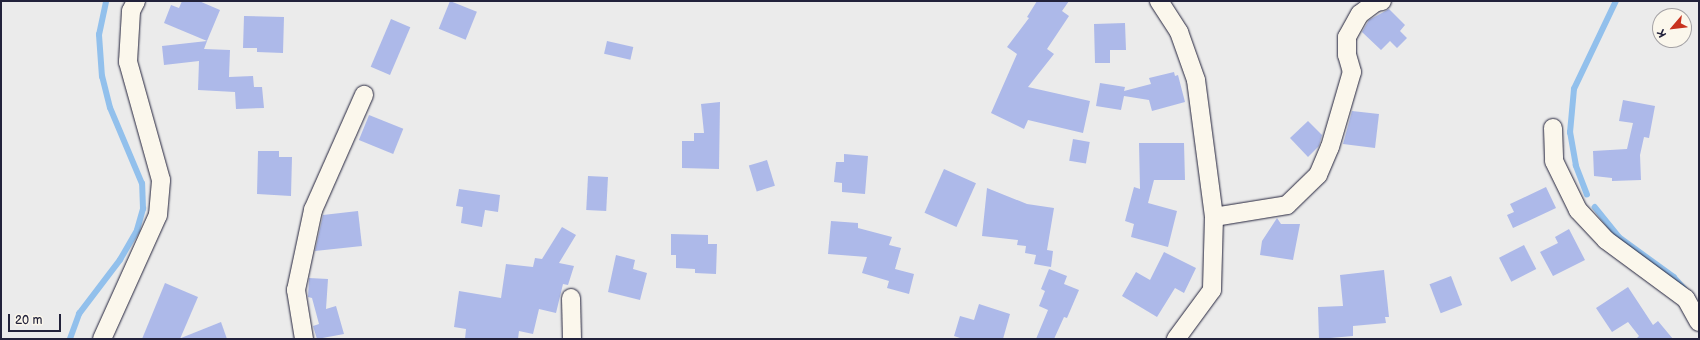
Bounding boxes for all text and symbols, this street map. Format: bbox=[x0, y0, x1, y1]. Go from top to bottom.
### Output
north arrow bbox=[1652, 8, 1692, 48]
text: K bbox=[1654, 27, 1669, 40]
scale bar bbox=[10, 306, 63, 332]
text: 20 m bbox=[15, 313, 42, 328]

